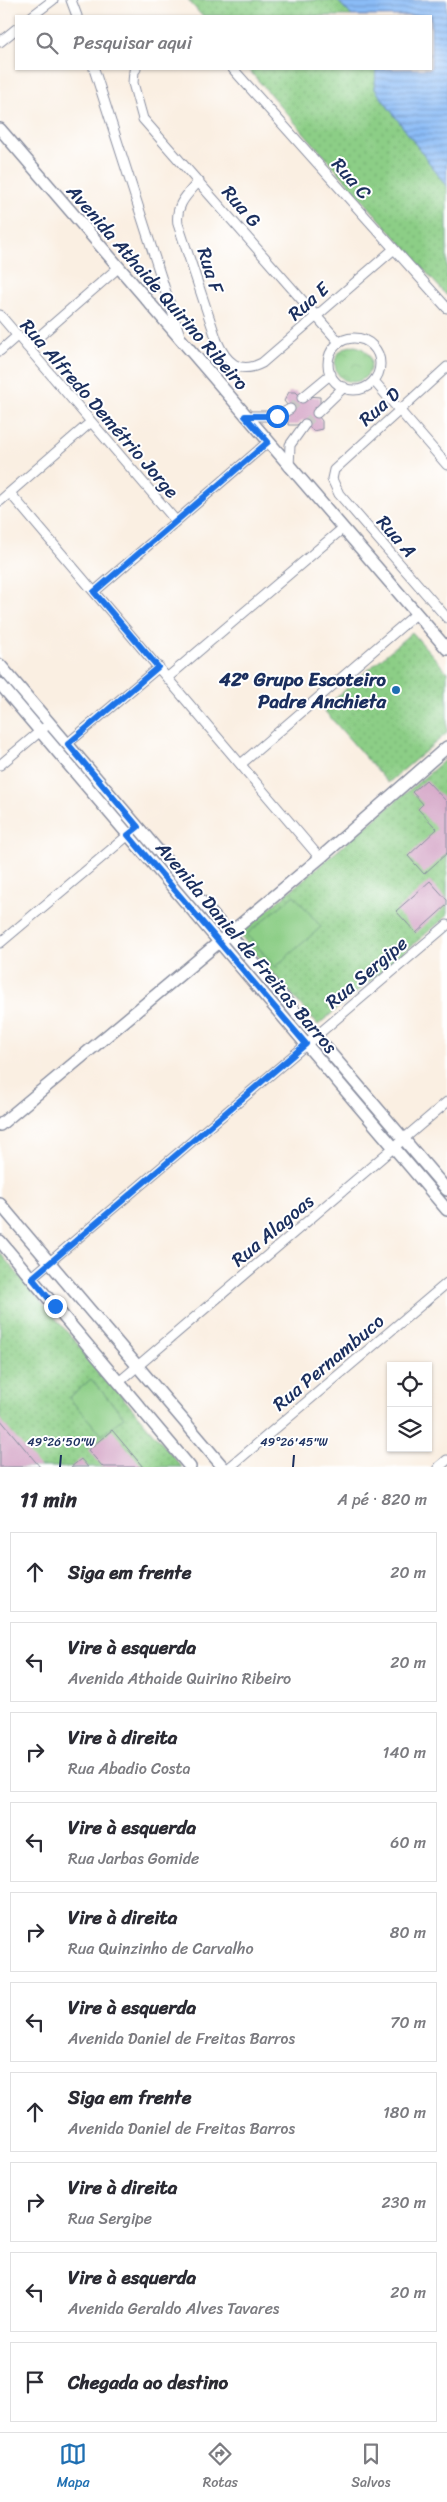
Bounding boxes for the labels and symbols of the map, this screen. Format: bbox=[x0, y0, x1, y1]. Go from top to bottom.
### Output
street label: Rua C bbox=[323, 149, 380, 207]
street label: Avenida Athaide Quirino Ribeiro bbox=[58, 176, 257, 398]
street label: Rua G bbox=[213, 177, 270, 235]
street label: Rua F bbox=[188, 243, 234, 299]
street label: Rua E bbox=[280, 273, 338, 329]
street label: Rua Alfredo Demétrio Jorge bbox=[12, 311, 187, 506]
street label: Rua D bbox=[351, 378, 409, 435]
route start bbox=[266, 405, 289, 428]
street label: Rua A bbox=[368, 507, 425, 566]
place label: 42º Grupo Escoteiro Padre Anchieta bbox=[218, 663, 387, 718]
marker: 42º Grupo Escoteiro Padre Anchieta bbox=[390, 684, 402, 696]
street label: Avenida Daniel de Freitas Barros bbox=[147, 833, 346, 1061]
street label: Rua Sergipe bbox=[318, 928, 415, 1017]
street label: Rua Alagoas bbox=[223, 1185, 321, 1275]
route end bbox=[44, 1295, 67, 1318]
street label: Rua Pernambuco bbox=[265, 1305, 392, 1419]
text: 49°26'50"W bbox=[27, 1431, 95, 1453]
text: 49°26'45"W bbox=[260, 1431, 328, 1453]

